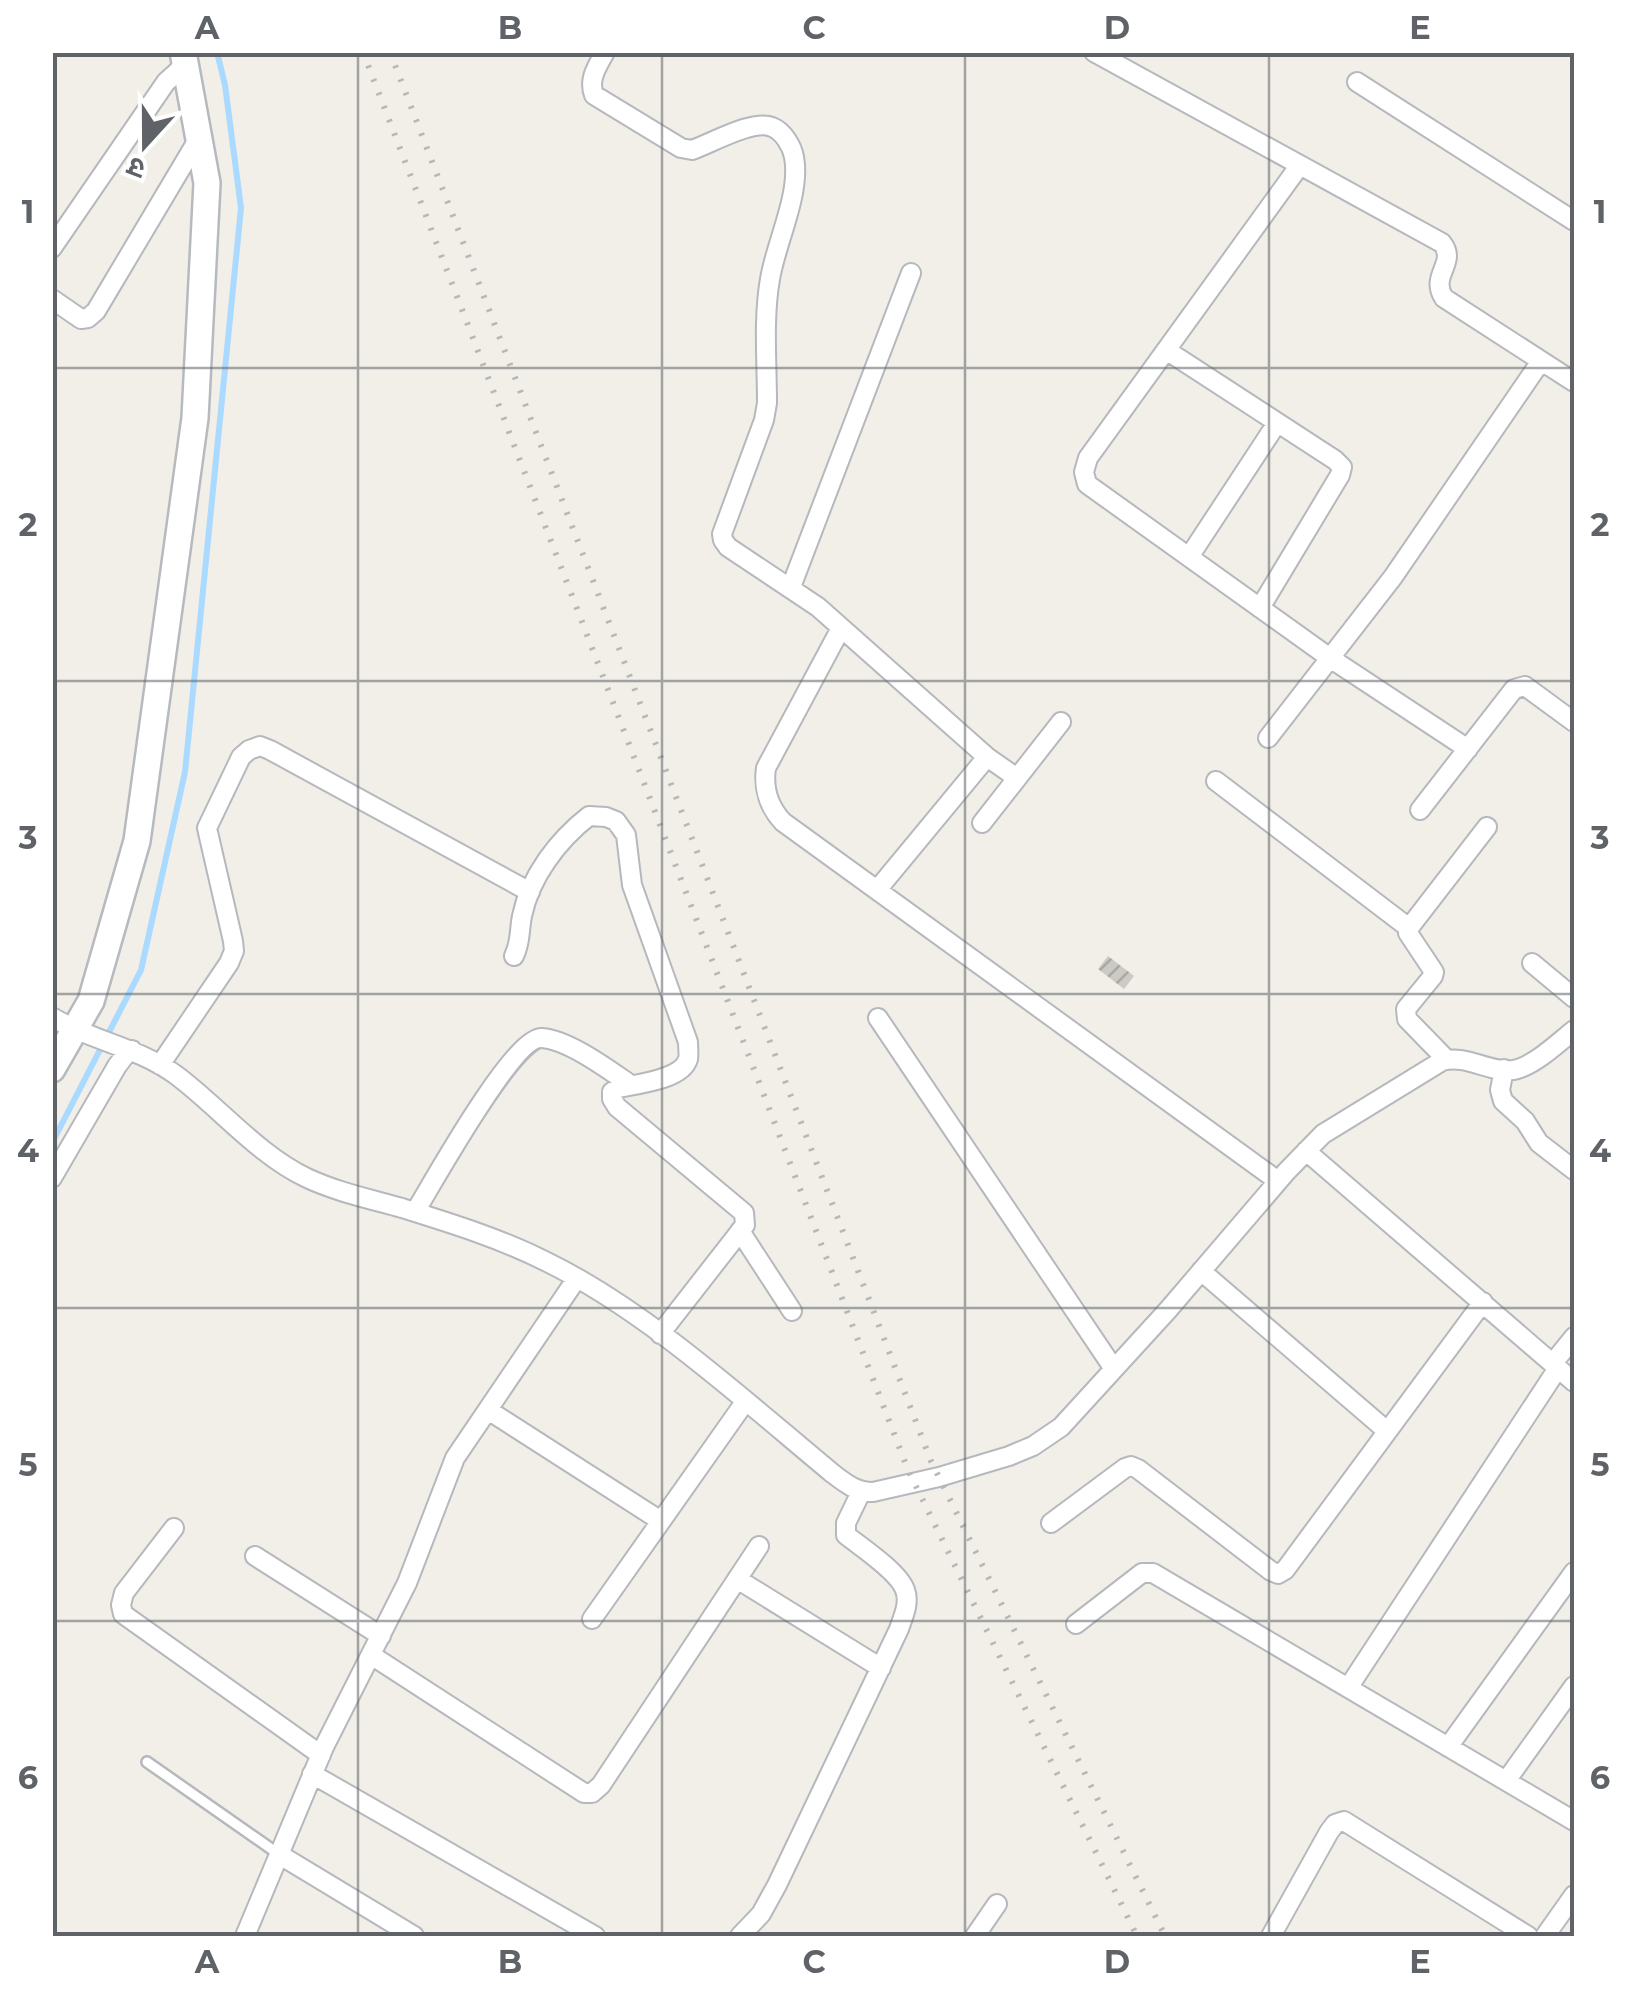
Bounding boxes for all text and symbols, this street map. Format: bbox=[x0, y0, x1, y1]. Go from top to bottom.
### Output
text: A bbox=[194, 8, 220, 47]
text: B bbox=[498, 8, 522, 47]
text: C bbox=[802, 8, 826, 47]
text: D bbox=[1104, 8, 1130, 47]
text: E bbox=[1409, 8, 1431, 47]
north arrow bbox=[95, 95, 195, 195]
text: उ bbox=[122, 149, 150, 187]
text: 1 bbox=[22, 192, 34, 231]
text: 1 bbox=[1594, 192, 1606, 231]
text: 2 bbox=[19, 505, 37, 544]
text: 2 bbox=[1591, 505, 1609, 544]
text: 3 bbox=[18, 818, 37, 857]
text: 3 bbox=[1590, 818, 1609, 857]
text: 4 bbox=[17, 1131, 39, 1170]
text: 4 bbox=[1589, 1131, 1611, 1170]
text: 5 bbox=[18, 1445, 38, 1484]
text: 5 bbox=[1590, 1445, 1610, 1484]
text: 6 bbox=[18, 1758, 38, 1797]
text: 6 bbox=[1590, 1758, 1610, 1797]
text: A bbox=[194, 1942, 220, 1981]
text: B bbox=[498, 1942, 522, 1981]
text: C bbox=[802, 1942, 826, 1981]
text: D bbox=[1104, 1942, 1130, 1981]
text: E bbox=[1409, 1942, 1431, 1981]

